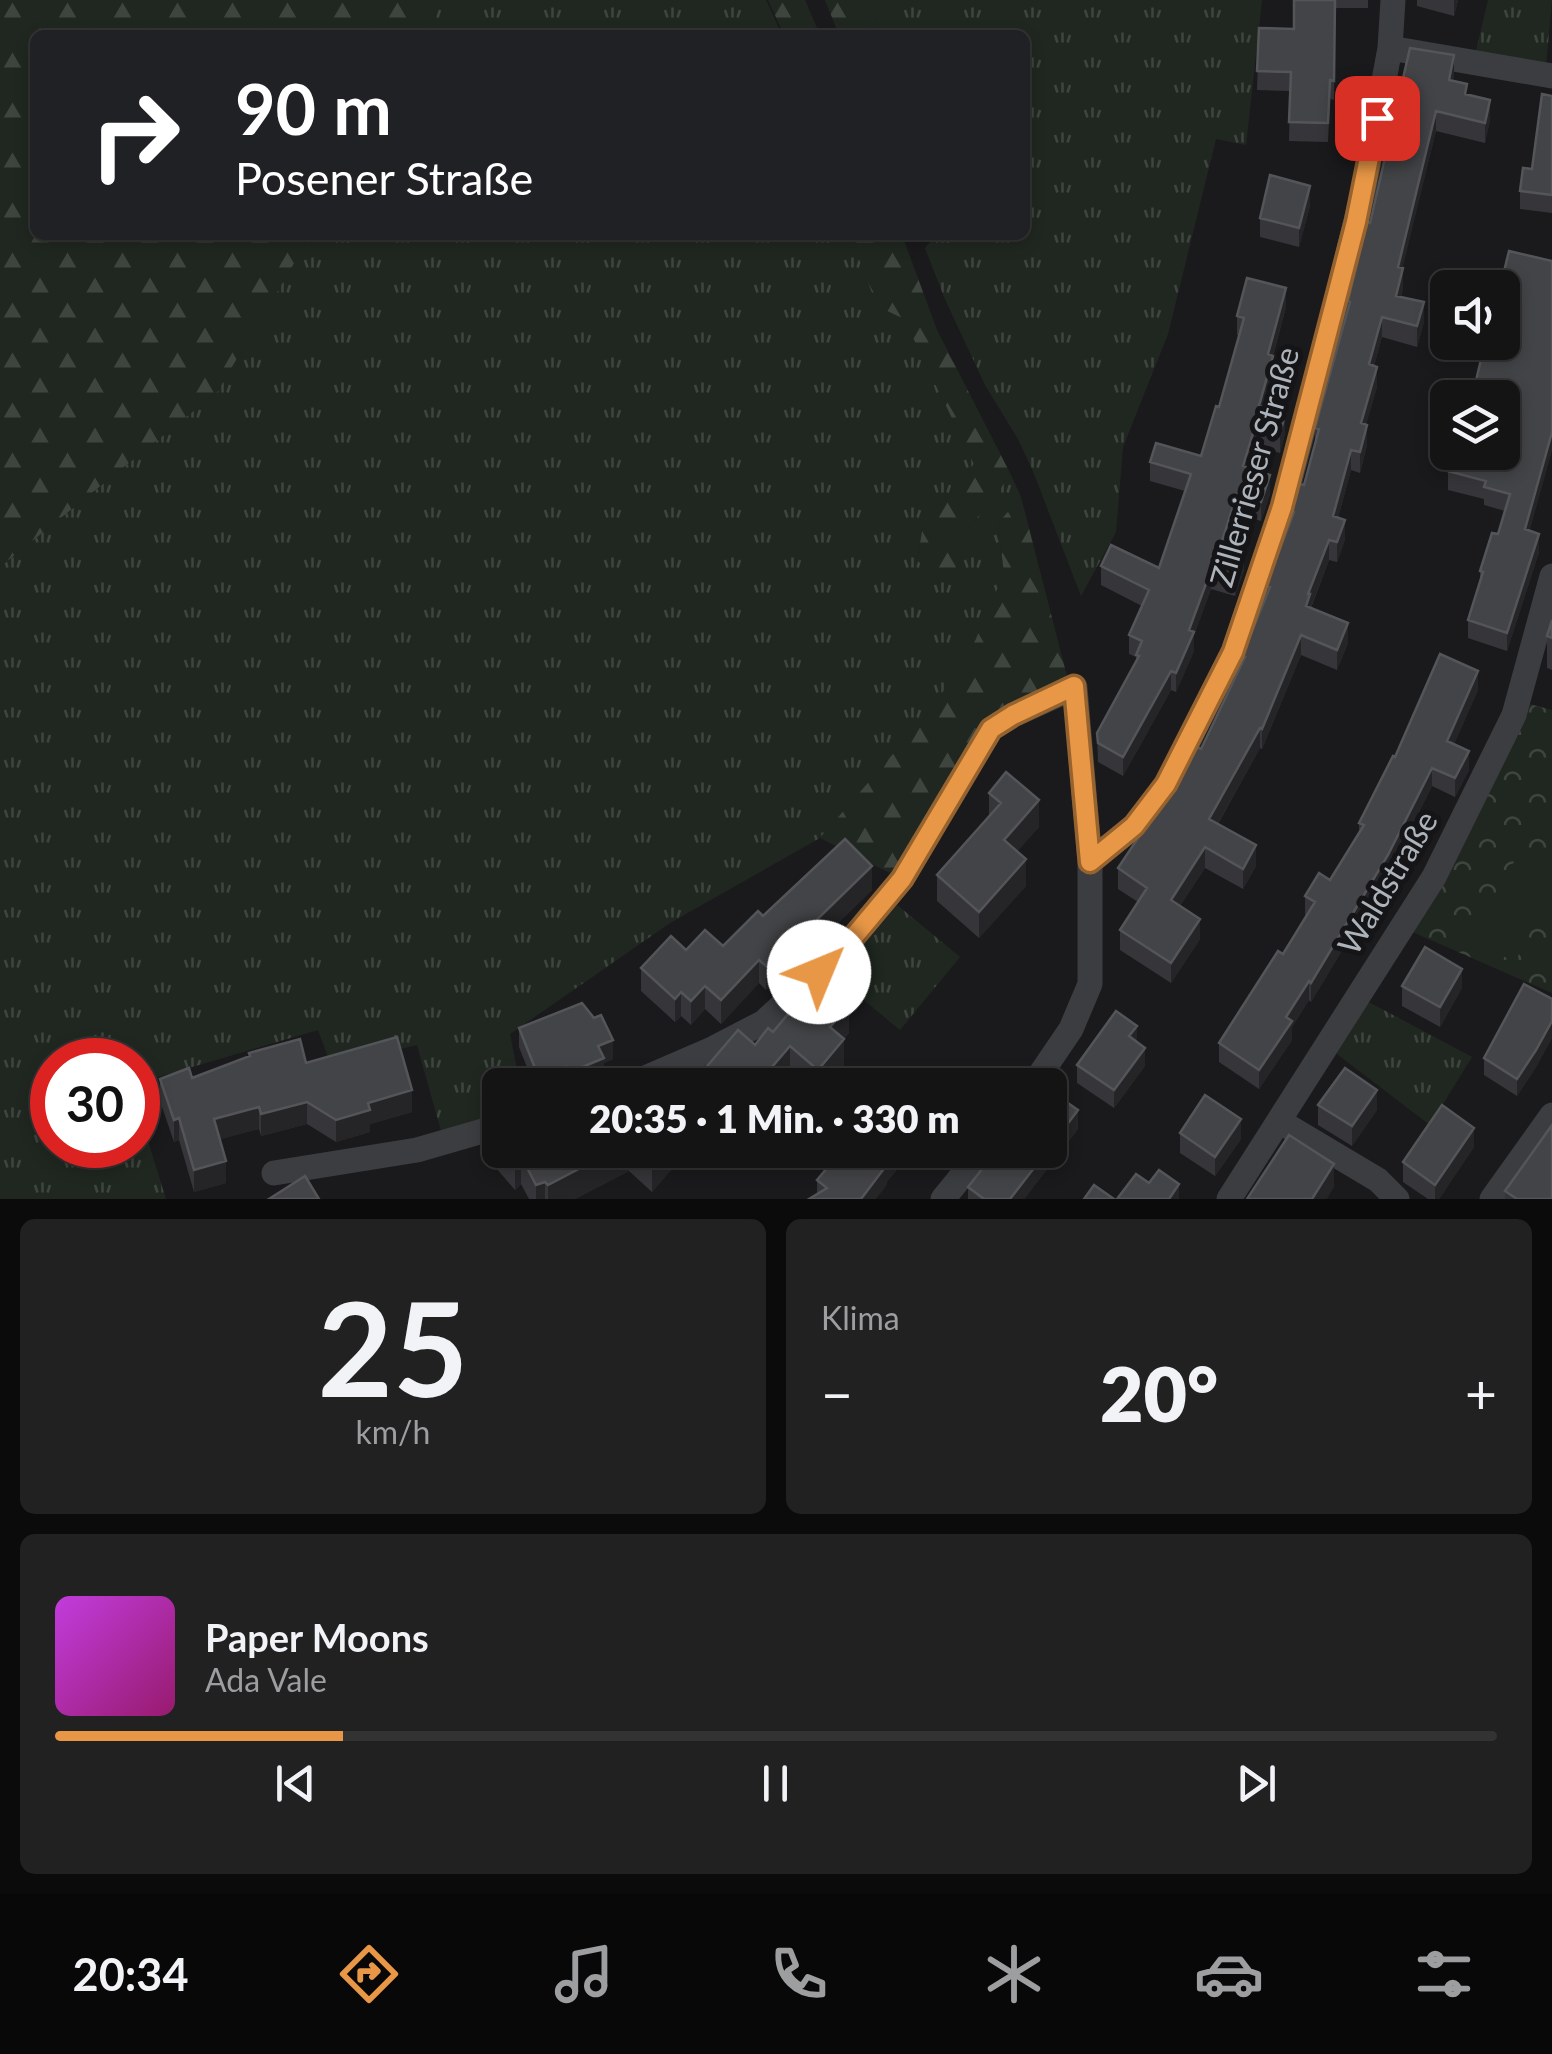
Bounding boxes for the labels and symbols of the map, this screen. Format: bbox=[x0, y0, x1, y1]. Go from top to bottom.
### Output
pin bbox=[1335, 76, 1420, 161]
street label: Zillerrieser Straße bbox=[1201, 342, 1306, 591]
street label: Waldstraße bbox=[1329, 803, 1445, 961]
position arrow bbox=[767, 920, 871, 1024]
speed limit sign: 30 bbox=[30, 1038, 160, 1168]

